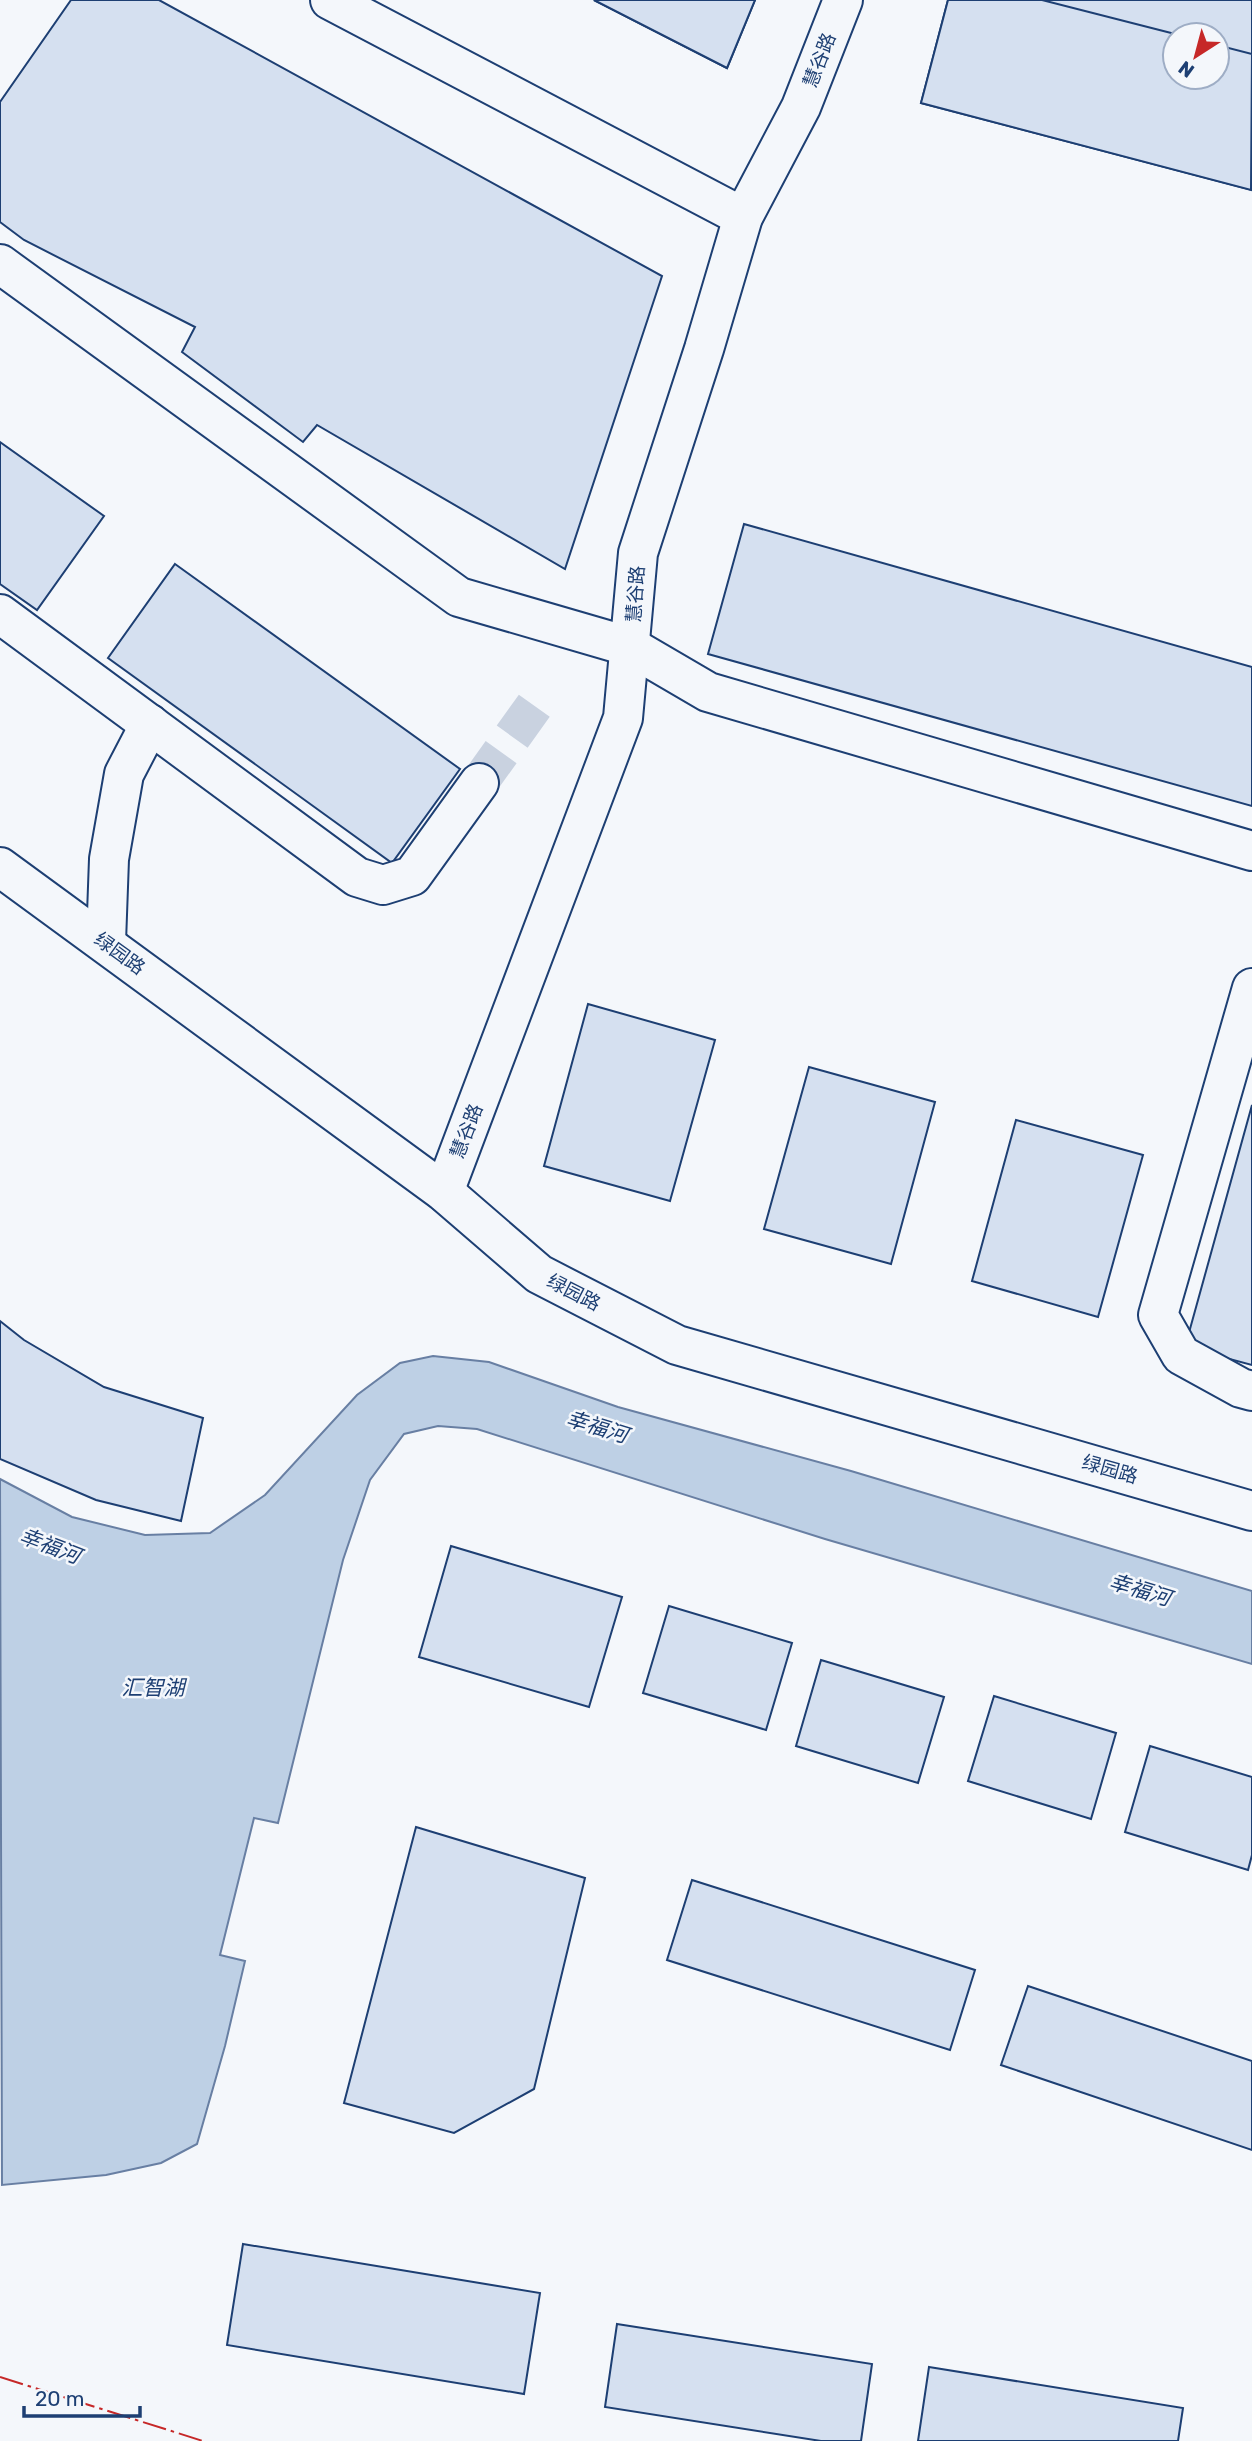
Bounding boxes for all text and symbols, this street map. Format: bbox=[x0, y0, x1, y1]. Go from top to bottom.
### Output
north arrow bbox=[1161, 21, 1231, 91]
street label: 慧谷路 bbox=[799, 29, 840, 91]
text: N bbox=[1174, 56, 1199, 83]
street label: 慧谷路 bbox=[622, 565, 649, 623]
street label: 绿园路 bbox=[90, 927, 150, 979]
street label: 慧谷路 bbox=[446, 1100, 487, 1162]
street label: 绿园路 bbox=[543, 1269, 604, 1316]
water label: 幸福河 bbox=[563, 1405, 635, 1449]
street label: 绿园路 bbox=[1079, 1451, 1140, 1488]
water label: 幸福河 bbox=[16, 1523, 88, 1570]
water label: 幸福河 bbox=[1106, 1568, 1178, 1612]
water label: 汇智湖 bbox=[122, 1675, 187, 1700]
scale bar bbox=[24, 2374, 140, 2418]
text: 20 m bbox=[35, 2386, 84, 2411]

